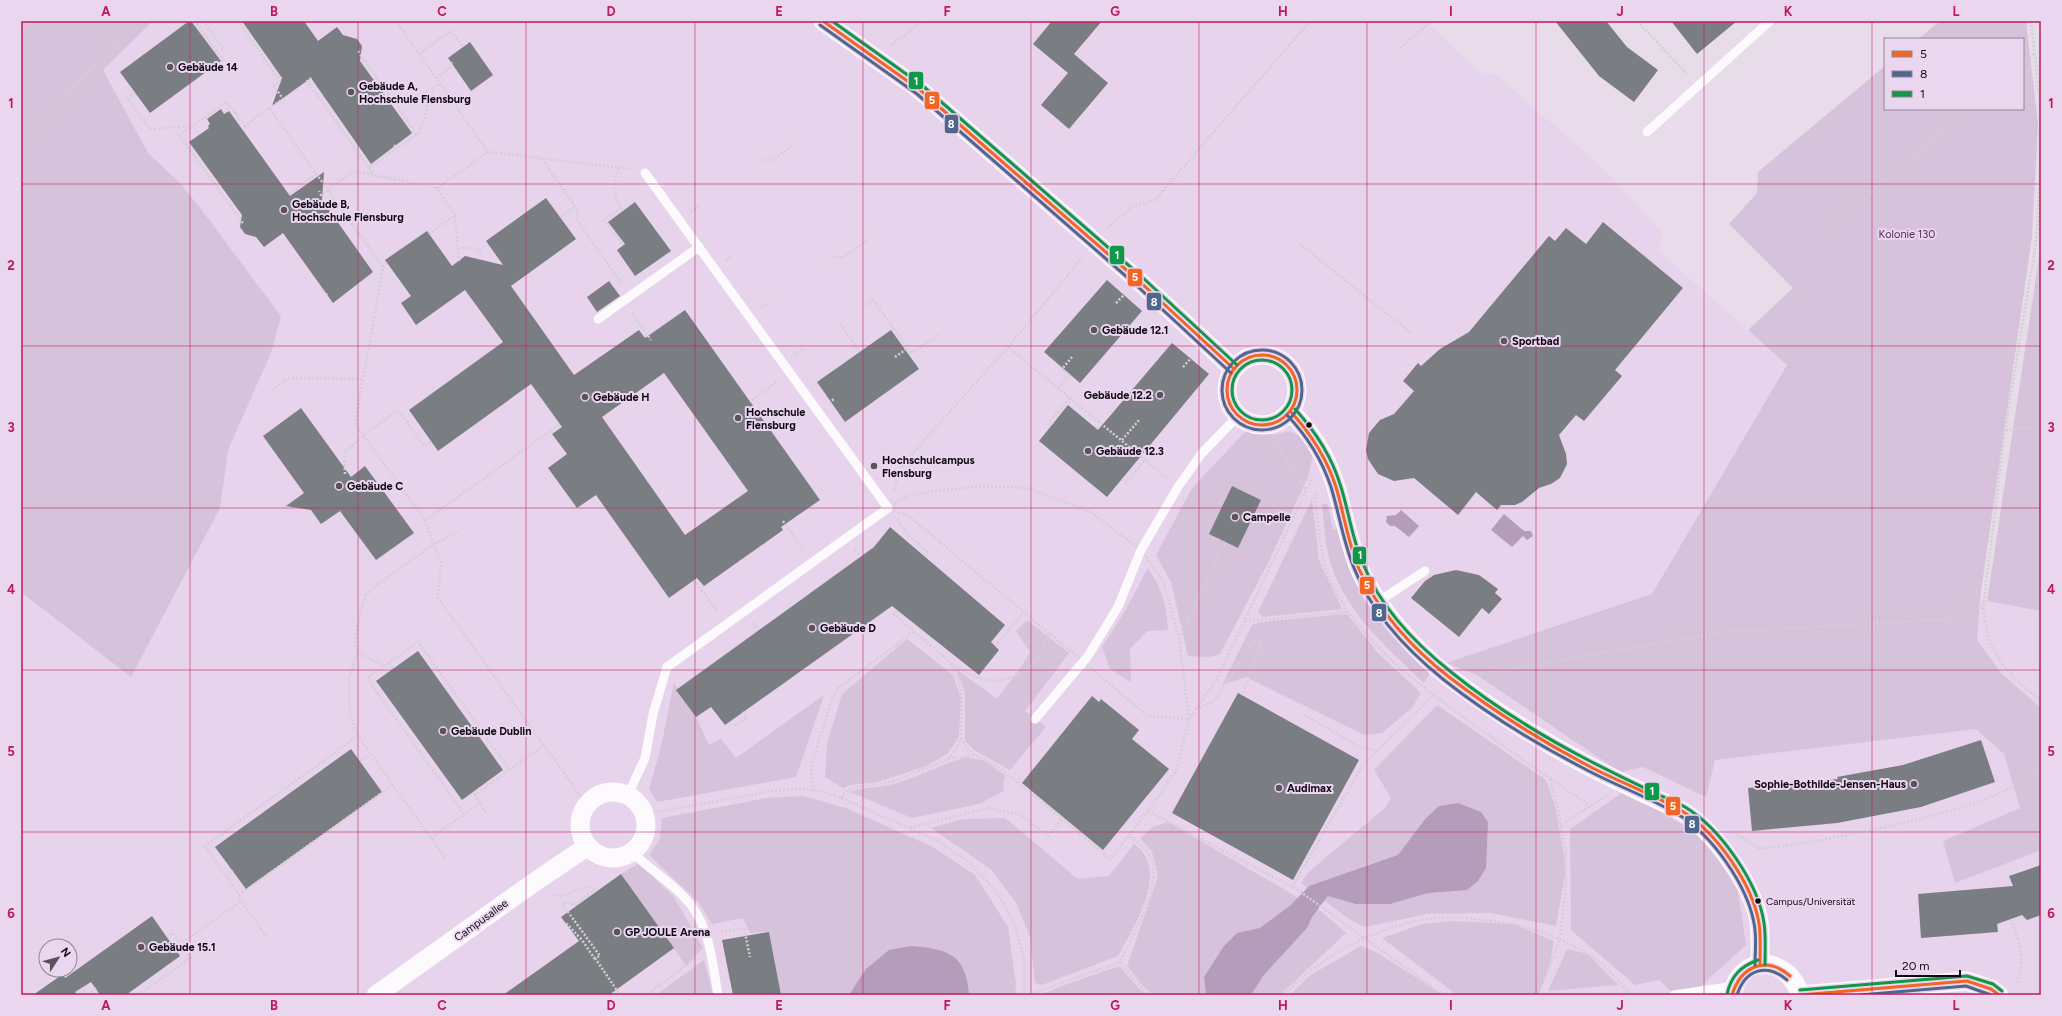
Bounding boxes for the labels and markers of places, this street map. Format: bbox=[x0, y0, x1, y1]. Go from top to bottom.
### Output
place label: Gebäude 14 bbox=[178, 61, 238, 74]
marker: Gebäude 14 bbox=[165, 62, 175, 72]
place label: Gebäude A, Hochschule Flensburg bbox=[359, 80, 471, 106]
marker: Gebäude A, Hochschule Flensburg bbox=[346, 87, 356, 97]
place label: Gebäude B, Hochschule Flensburg bbox=[292, 198, 404, 224]
marker: Gebäude B, Hochschule Flensburg bbox=[279, 205, 289, 215]
place label: Gebäude 12.1 bbox=[1102, 324, 1169, 337]
marker: Gebäude 12.1 bbox=[1089, 325, 1099, 335]
place label: Sportbad bbox=[1512, 335, 1559, 348]
marker: Sportbad bbox=[1499, 336, 1509, 346]
place label: Gebäude 12.2 bbox=[1084, 389, 1152, 402]
marker: Gebäude 12.2 bbox=[1155, 390, 1165, 400]
place label: Gebäude H bbox=[593, 391, 649, 404]
marker: Gebäude H bbox=[580, 392, 590, 402]
place label: Hochschule Flensburg bbox=[746, 406, 805, 432]
marker: Hochschule Flensburg bbox=[733, 413, 743, 423]
unlabelled marker bbox=[1304, 420, 1314, 430]
place label: Gebäude 12.3 bbox=[1096, 445, 1164, 458]
marker: Gebäude 12.3 bbox=[1083, 446, 1093, 456]
place label: Hochschulcampus Flensburg bbox=[882, 454, 975, 480]
marker: Hochschulcampus Flensburg bbox=[869, 461, 879, 471]
place label: Gebäude C bbox=[347, 480, 403, 493]
marker: Gebäude C bbox=[334, 481, 344, 491]
place label: Campelle bbox=[1243, 511, 1291, 524]
marker: Campelle bbox=[1230, 512, 1240, 522]
place label: Gebäude D bbox=[820, 622, 876, 635]
marker: Gebäude D bbox=[807, 623, 817, 633]
place label: Gebäude Dublin bbox=[451, 725, 531, 738]
marker: Gebäude Dublin bbox=[438, 726, 448, 736]
place label: Sophie-Bothilde-Jensen-Haus bbox=[1754, 778, 1906, 791]
marker: Sophie-Bothilde-Jensen-Haus bbox=[1909, 779, 1919, 789]
place label: Audimax bbox=[1287, 782, 1332, 795]
marker: Audimax bbox=[1274, 783, 1284, 793]
place label: Campus/Universität bbox=[1766, 895, 1856, 908]
marker: Campus/Universität bbox=[1753, 896, 1763, 906]
place label: GP JOULE Arena bbox=[625, 926, 710, 939]
marker: GP JOULE Arena bbox=[612, 927, 622, 937]
place label: Gebäude 15.1 bbox=[149, 941, 216, 954]
marker: Gebäude 15.1 bbox=[136, 942, 146, 952]

